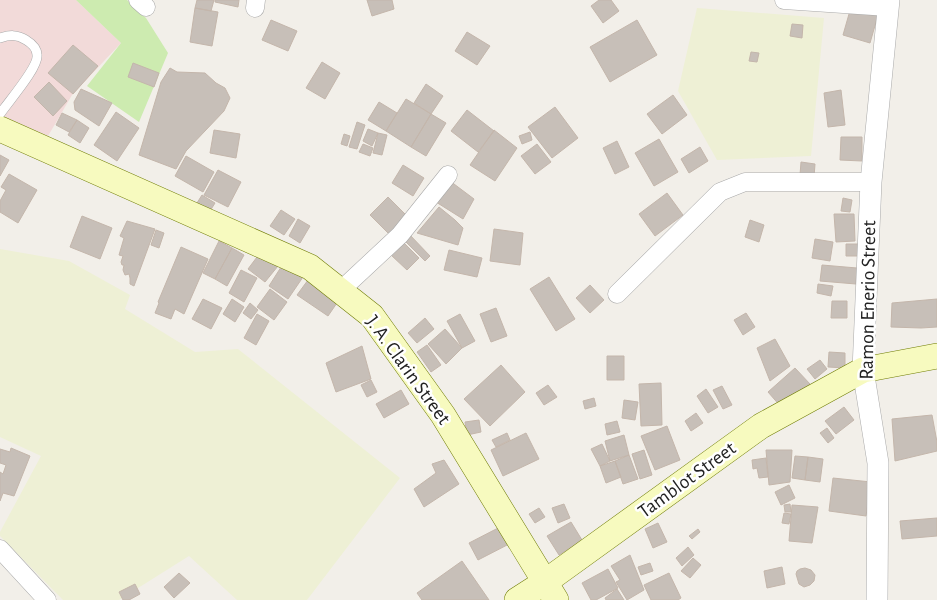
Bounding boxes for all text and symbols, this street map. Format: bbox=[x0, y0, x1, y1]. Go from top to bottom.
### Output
street label: Ramon Enerio Street bbox=[857, 219, 879, 380]
street label: J. A. Clarin Street bbox=[362, 312, 454, 429]
street label: Tamblot Street bbox=[634, 438, 740, 522]

